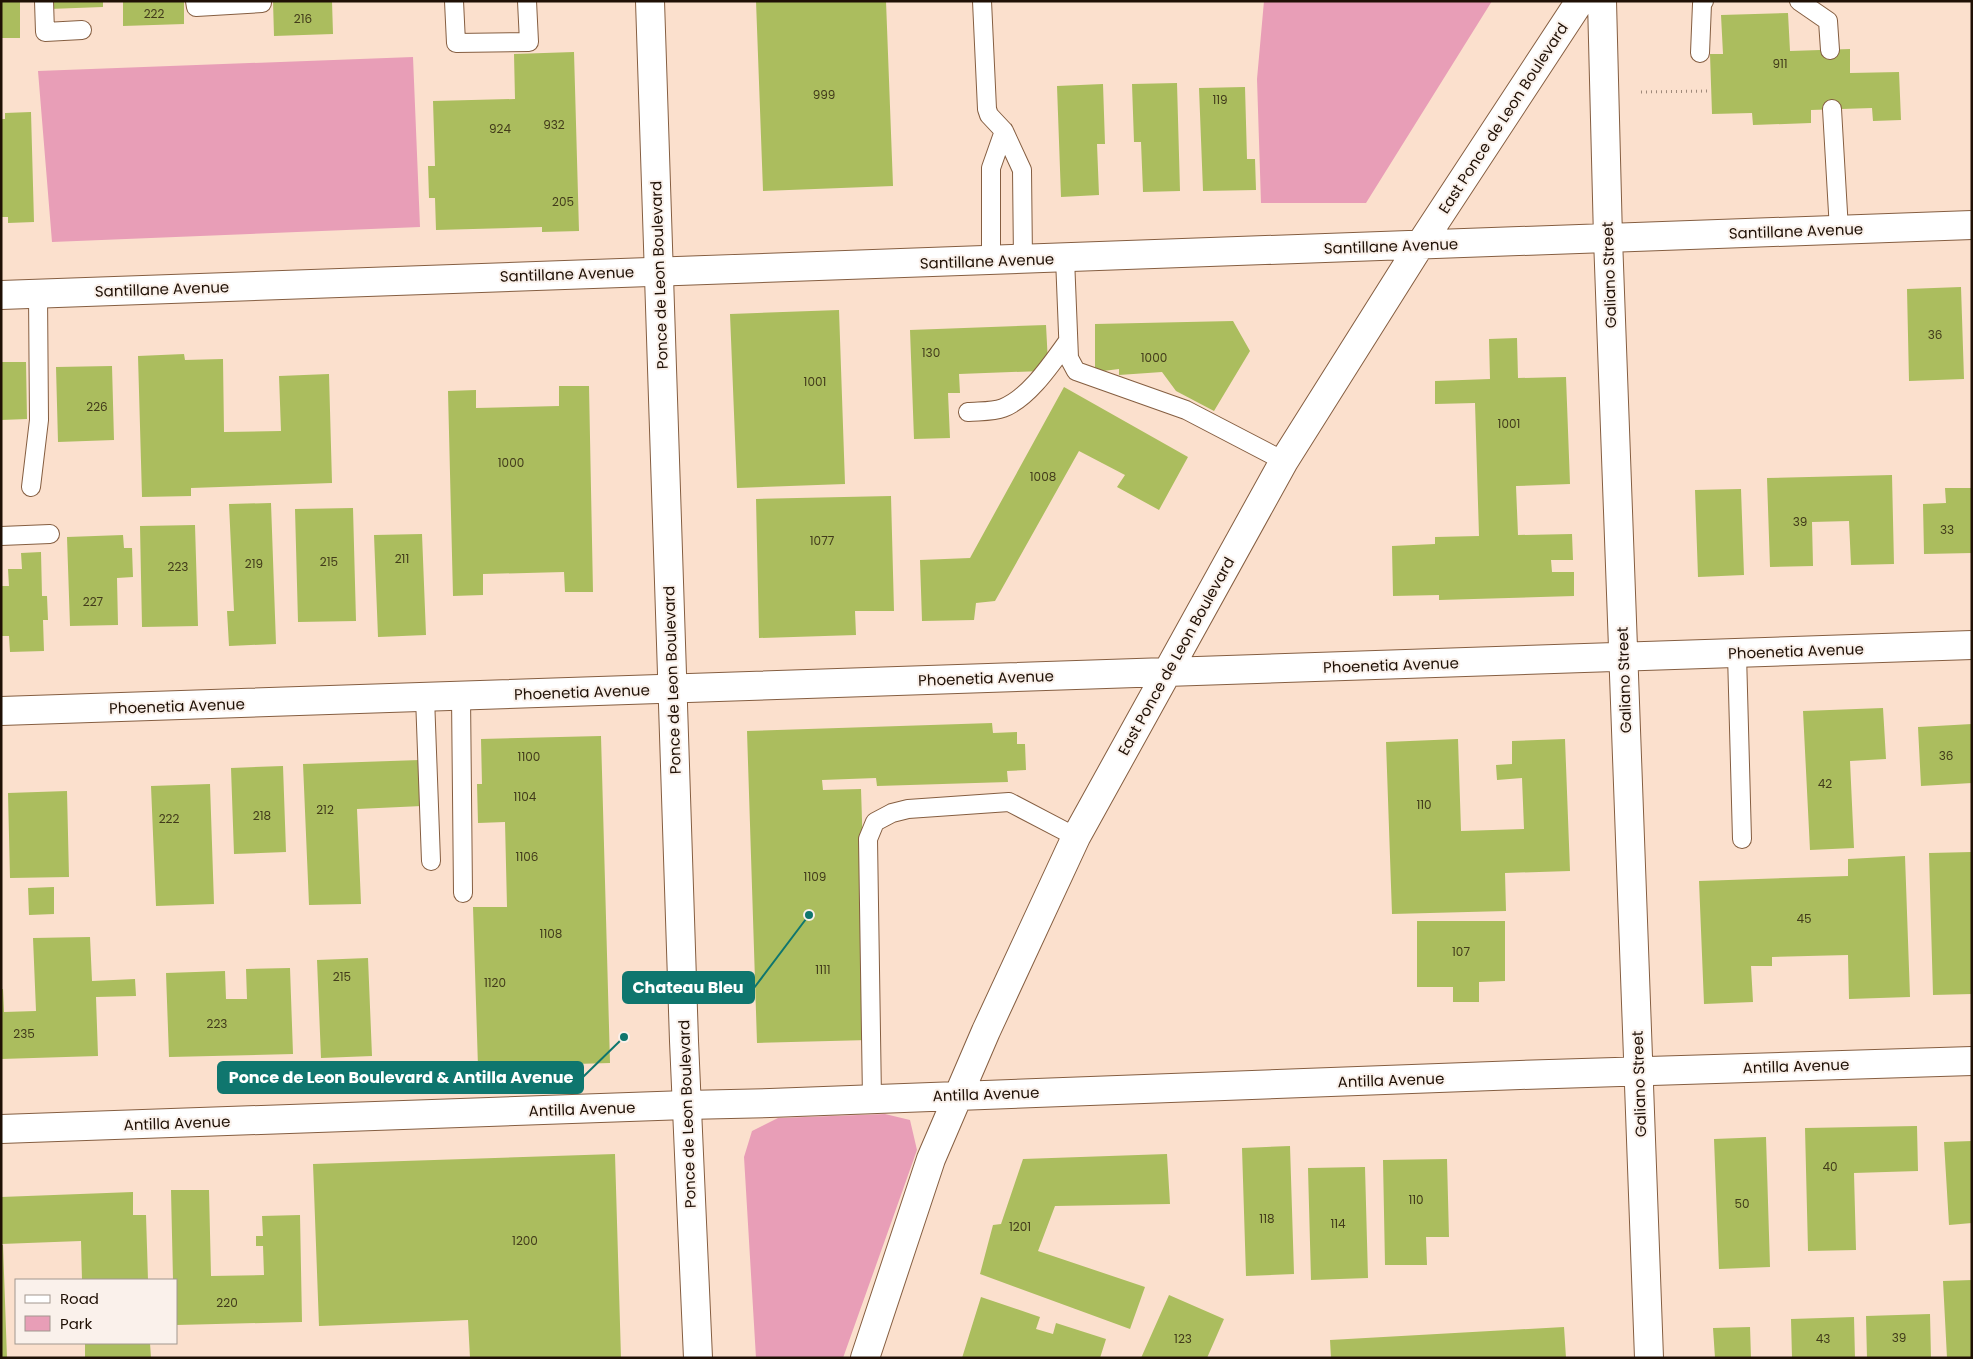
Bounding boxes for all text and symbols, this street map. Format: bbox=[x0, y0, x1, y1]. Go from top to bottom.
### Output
house number: 222 bbox=[144, 5, 164, 22]
house number: 216 bbox=[294, 10, 312, 27]
street label: East Ponce de Leon Boulevard bbox=[1433, 19, 1573, 217]
house number: 911 bbox=[1772, 55, 1788, 72]
house number: 999 bbox=[813, 86, 835, 103]
house number: 119 bbox=[1212, 91, 1228, 108]
house number: 932 bbox=[543, 116, 565, 133]
house number: 924 bbox=[489, 120, 511, 137]
street label: Ponce de Leon Boulevard bbox=[645, 180, 673, 370]
house number: 205 bbox=[552, 193, 574, 210]
street label: Santillane Avenue bbox=[1728, 218, 1864, 244]
street label: Galiano Street bbox=[1597, 221, 1621, 329]
street label: Santillane Avenue bbox=[1323, 233, 1459, 259]
street label: Santillane Avenue bbox=[919, 248, 1055, 274]
street label: Santillane Avenue bbox=[499, 261, 635, 287]
street label: Santillane Avenue bbox=[94, 276, 230, 302]
house number: 36 bbox=[1928, 326, 1942, 343]
house number: 130 bbox=[922, 344, 940, 361]
house number: 1000 bbox=[1141, 349, 1167, 366]
house number: 1001 bbox=[804, 373, 826, 390]
house number: 226 bbox=[86, 398, 108, 415]
house number: 1001 bbox=[1498, 415, 1520, 432]
house number: 1000 bbox=[498, 454, 524, 471]
house number: 1008 bbox=[1030, 468, 1056, 485]
house number: 39 bbox=[1793, 513, 1807, 530]
house number: 33 bbox=[1940, 521, 1954, 538]
house number: 1077 bbox=[810, 532, 835, 549]
house number: 211 bbox=[395, 550, 409, 567]
house number: 215 bbox=[320, 553, 338, 570]
street label: East Ponce de Leon Boulevard bbox=[1113, 553, 1239, 759]
house number: 219 bbox=[245, 555, 263, 572]
house number: 223 bbox=[168, 558, 188, 575]
street label: Ponce de Leon Boulevard bbox=[658, 585, 686, 775]
house number: 227 bbox=[83, 593, 104, 610]
street label: Galiano Street bbox=[1612, 626, 1636, 734]
street label: Phoenetia Avenue bbox=[1728, 638, 1864, 664]
street label: Phoenetia Avenue bbox=[1323, 652, 1459, 678]
street label: Phoenetia Avenue bbox=[918, 665, 1054, 691]
street label: Phoenetia Avenue bbox=[514, 679, 650, 705]
street label: Phoenetia Avenue bbox=[109, 693, 245, 719]
house number: 36 bbox=[1939, 747, 1953, 764]
house number: 1100 bbox=[518, 748, 540, 765]
house number: 42 bbox=[1818, 775, 1832, 792]
house number: 1104 bbox=[514, 788, 537, 805]
house number: 110 bbox=[1416, 796, 1432, 813]
house number: 212 bbox=[316, 801, 334, 818]
house number: 218 bbox=[253, 807, 271, 824]
house number: 222 bbox=[159, 810, 179, 827]
house number: 1106 bbox=[516, 848, 538, 865]
house number: 1109 bbox=[804, 868, 826, 885]
house number: 45 bbox=[1796, 910, 1812, 927]
house number: 1108 bbox=[540, 925, 562, 942]
house number: 107 bbox=[1452, 943, 1470, 960]
house number: 1111 bbox=[815, 961, 831, 978]
house number: 215 bbox=[333, 968, 351, 985]
callout: Chateau Bleu bbox=[623, 972, 754, 1003]
house number: 1120 bbox=[484, 974, 506, 991]
text: Chateau Bleu bbox=[632, 976, 744, 999]
house number: 223 bbox=[207, 1015, 227, 1032]
street label: Ponce de Leon Boulevard bbox=[673, 1019, 701, 1209]
house number: 235 bbox=[13, 1025, 35, 1042]
street label: Galiano Street bbox=[1627, 1030, 1651, 1138]
street label: Antilla Avenue bbox=[1742, 1054, 1850, 1078]
callout: Ponce de Leon Boulevard & Antilla Avenue bbox=[218, 1062, 583, 1093]
text: Ponce de Leon Boulevard & Antilla Avenue bbox=[229, 1066, 573, 1089]
street label: Antilla Avenue bbox=[1337, 1068, 1445, 1092]
street label: Antilla Avenue bbox=[932, 1082, 1040, 1106]
street label: Antilla Avenue bbox=[528, 1097, 636, 1121]
street label: Antilla Avenue bbox=[123, 1111, 231, 1135]
house number: 40 bbox=[1822, 1158, 1838, 1175]
house number: 110 bbox=[1408, 1191, 1424, 1208]
house number: 50 bbox=[1734, 1195, 1750, 1212]
house number: 118 bbox=[1259, 1210, 1275, 1227]
house number: 114 bbox=[1330, 1215, 1346, 1232]
house number: 1201 bbox=[1009, 1218, 1031, 1235]
house number: 1200 bbox=[512, 1232, 538, 1249]
legend bbox=[15, 1279, 178, 1344]
text: Road bbox=[60, 1288, 99, 1309]
house number: 220 bbox=[216, 1294, 238, 1311]
text: Park bbox=[60, 1313, 92, 1334]
house number: 39 bbox=[1892, 1329, 1906, 1346]
house number: 123 bbox=[1174, 1330, 1192, 1347]
house number: 43 bbox=[1816, 1330, 1830, 1347]

